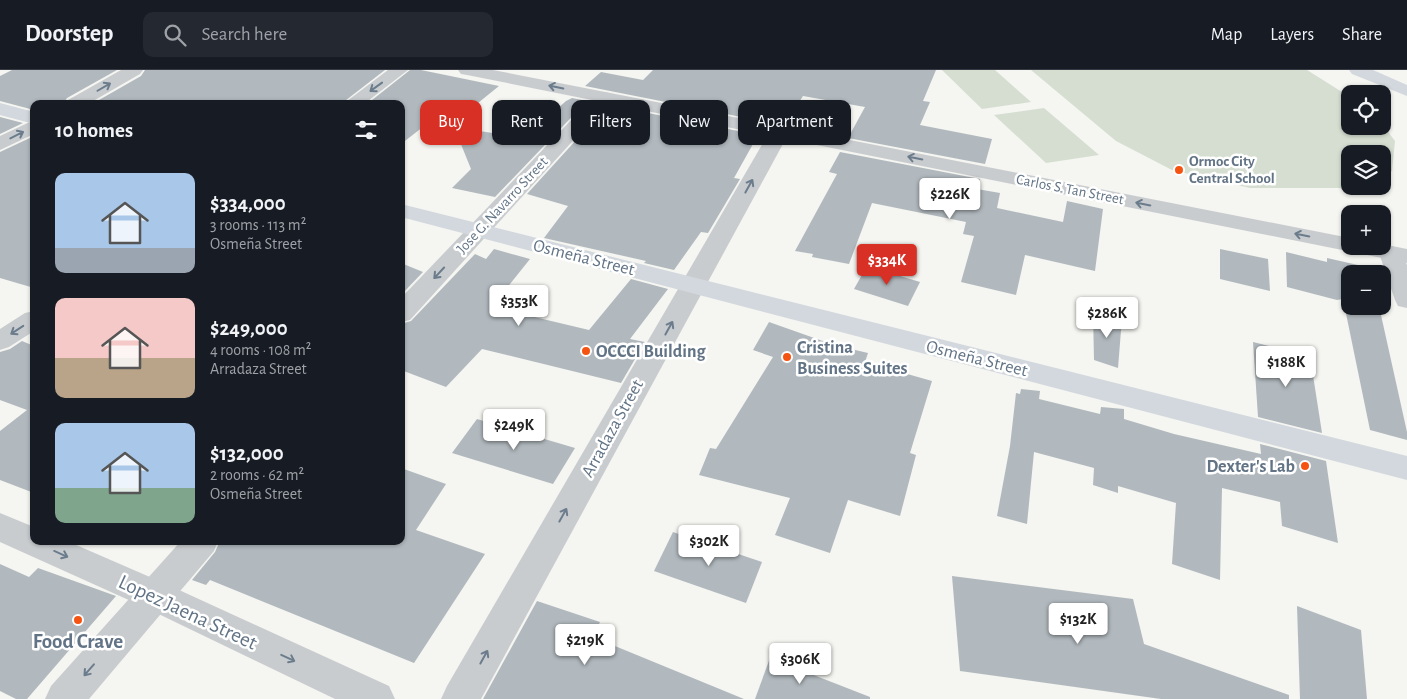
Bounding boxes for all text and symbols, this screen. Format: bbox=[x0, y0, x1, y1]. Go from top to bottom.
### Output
search box bbox=[143, 12, 493, 57]
icon: search bbox=[161, 21, 189, 49]
text: Doorstep bbox=[25, 22, 113, 46]
text: Search here bbox=[201, 25, 287, 44]
text: Map bbox=[1211, 26, 1242, 44]
text: Layers bbox=[1270, 26, 1314, 44]
text: Share bbox=[1342, 26, 1382, 44]
one-way arrow bbox=[97, 82, 112, 92]
one-way arrow bbox=[369, 82, 383, 92]
one-way arrow bbox=[548, 82, 564, 91]
map controls bbox=[1341, 85, 1391, 315]
button: locate bbox=[1341, 85, 1391, 135]
chip: Buy bbox=[420, 100, 482, 145]
chip: Rent bbox=[492, 100, 561, 145]
chip: Filters bbox=[571, 100, 650, 145]
chip: New bbox=[660, 100, 728, 145]
chip: Apartment bbox=[738, 100, 851, 145]
icon: filters bbox=[352, 116, 380, 144]
text: 10 homes bbox=[55, 120, 133, 141]
one-way arrow bbox=[9, 130, 24, 139]
button: layers bbox=[1341, 145, 1391, 195]
one-way arrow bbox=[907, 153, 923, 163]
street label: Jose G. Navarro Street bbox=[454, 154, 551, 257]
place label: Ormoc City Central School bbox=[1189, 154, 1275, 186]
marker: Ormoc City Central School bbox=[1173, 164, 1185, 176]
street label: Carlos S. Tan Street bbox=[1015, 172, 1125, 207]
pin: $226K bbox=[915, 178, 985, 220]
one-way arrow bbox=[744, 179, 754, 194]
text: $226K bbox=[930, 186, 970, 202]
icon: home bbox=[95, 193, 155, 253]
text: $334,000 bbox=[210, 193, 286, 214]
one-way arrow bbox=[1135, 198, 1151, 208]
button: + bbox=[1341, 205, 1391, 255]
text: 3 rooms · 113 m² bbox=[210, 217, 306, 233]
one-way arrow bbox=[1295, 230, 1311, 240]
text: Osmeña Street bbox=[210, 236, 302, 252]
street label: Osmeña Street bbox=[531, 237, 637, 279]
pin: $334K bbox=[852, 244, 922, 286]
text: $334K bbox=[868, 252, 906, 268]
button: − bbox=[1341, 265, 1391, 315]
one-way arrow bbox=[433, 267, 445, 280]
pin: $353K bbox=[484, 284, 554, 327]
text: $353K bbox=[500, 293, 538, 309]
pin: $286K bbox=[1072, 296, 1142, 339]
text: $286K bbox=[1087, 305, 1127, 321]
icon: home bbox=[95, 318, 155, 378]
text: $249,000 bbox=[210, 318, 288, 339]
one-way arrow bbox=[664, 320, 674, 335]
one-way arrow bbox=[10, 325, 24, 335]
street label: Osmeña Street bbox=[924, 338, 1030, 380]
place label: Cristina Business Suites bbox=[797, 339, 907, 378]
text: 4 rooms · 108 m² bbox=[210, 342, 311, 358]
place label: OCCCI Building bbox=[596, 343, 706, 361]
marker: OCCCI Building bbox=[580, 345, 592, 357]
pin: $188K bbox=[1251, 346, 1321, 388]
marker: Cristina Business Suites bbox=[781, 351, 793, 363]
text: $188K bbox=[1267, 354, 1305, 370]
text: Arradaza Street bbox=[210, 361, 307, 377]
street label: Arradaza Street bbox=[579, 376, 647, 480]
pin: $249K bbox=[479, 408, 549, 451]
text: $249K bbox=[494, 417, 534, 433]
icon: home bbox=[95, 443, 155, 503]
text: $132,000 bbox=[210, 443, 284, 464]
place label: Dexter's Lab bbox=[1206, 458, 1295, 476]
marker: Dexter's Lab bbox=[1299, 460, 1311, 472]
text: 2 rooms · 62 m² bbox=[210, 467, 304, 483]
text: Osmeña Street bbox=[210, 486, 302, 502]
one-way arrow bbox=[559, 508, 569, 523]
pin: $302K bbox=[674, 524, 744, 567]
text: $302K bbox=[689, 533, 729, 549]
one-way arrow bbox=[53, 549, 68, 559]
street label: Lopez Jaena Street bbox=[115, 571, 261, 654]
pin: $132K bbox=[1043, 602, 1113, 645]
text: $132K bbox=[1060, 611, 1096, 627]
marker: Food Crave bbox=[72, 614, 84, 626]
pin: $219K bbox=[550, 624, 620, 666]
place label: Food Crave bbox=[33, 631, 123, 652]
text: $219K bbox=[566, 632, 604, 648]
pin: $306K bbox=[765, 642, 835, 685]
one-way arrow bbox=[479, 650, 489, 664]
text: $306K bbox=[780, 651, 820, 667]
one-way arrow bbox=[280, 654, 295, 663]
one-way arrow bbox=[83, 664, 95, 677]

